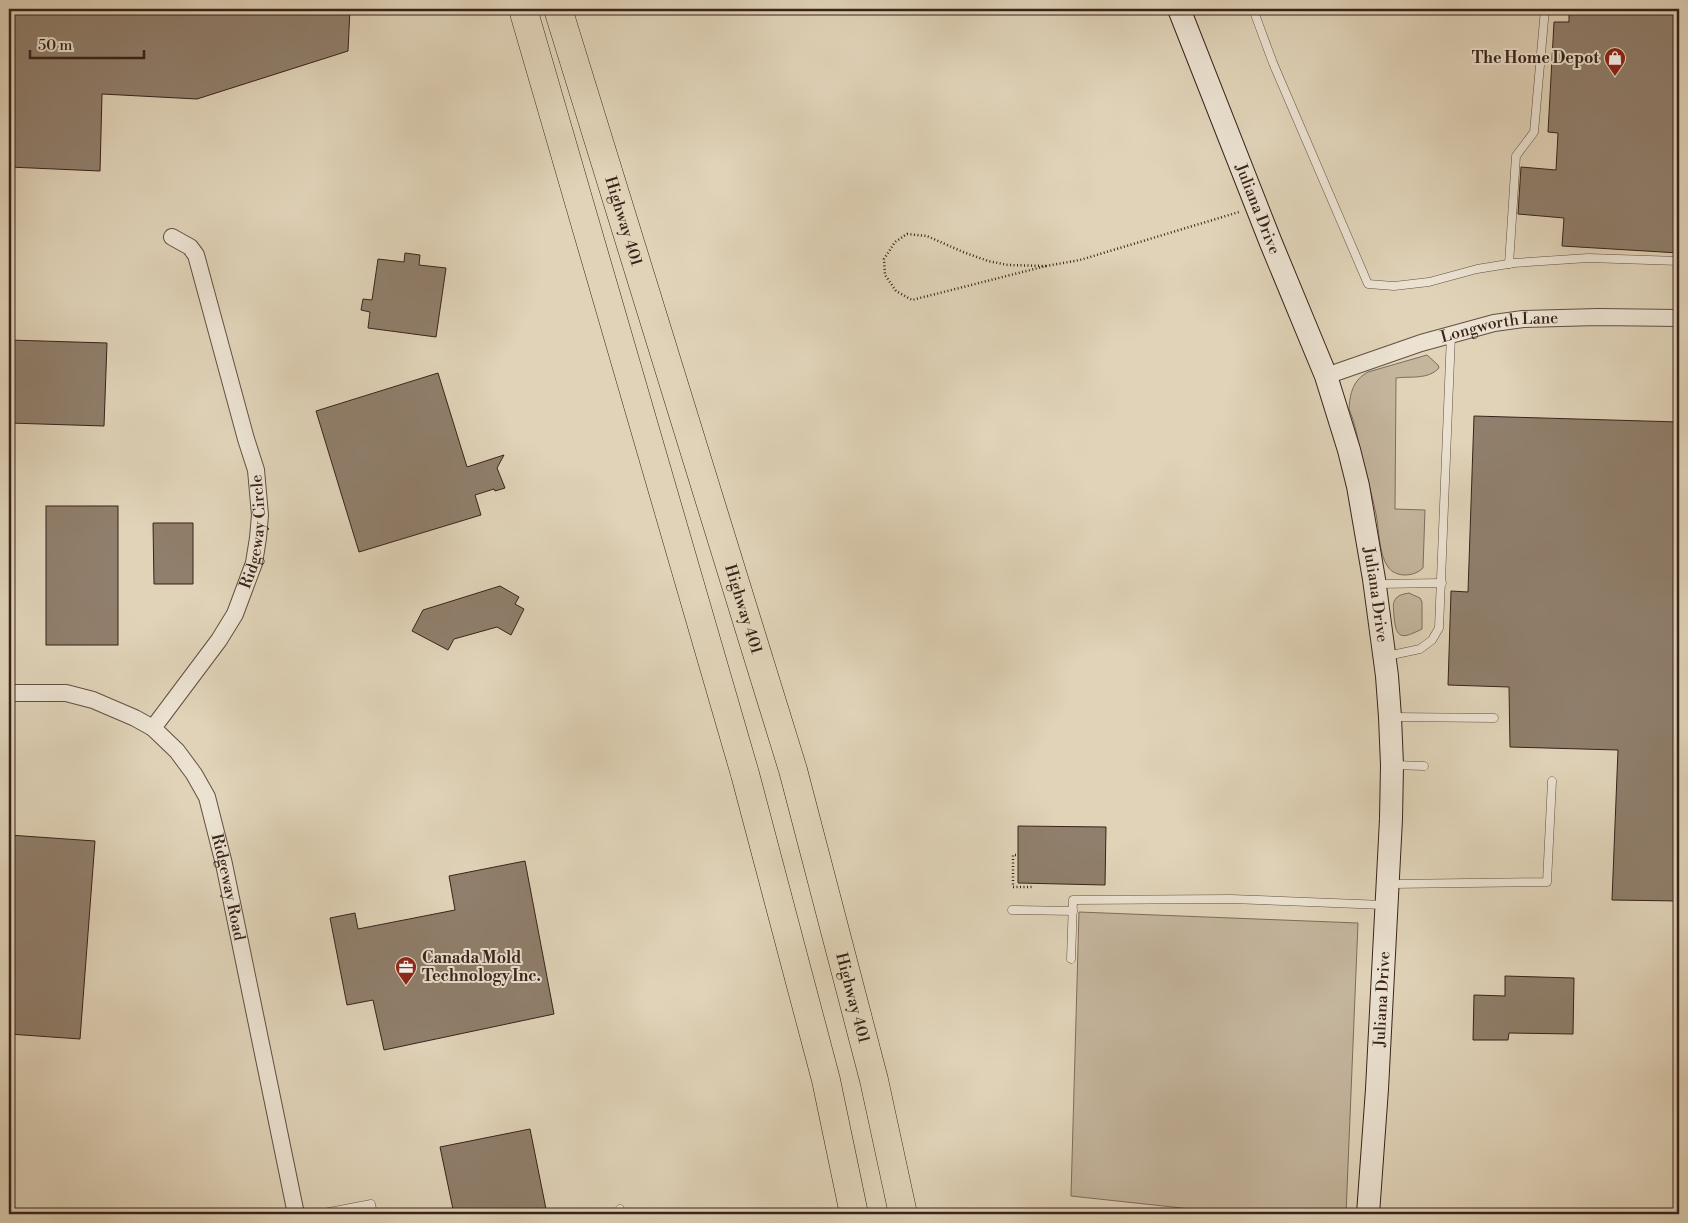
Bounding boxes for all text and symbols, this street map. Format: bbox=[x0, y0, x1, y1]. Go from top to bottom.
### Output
scale bar bbox=[30, 28, 144, 60]
text: 50 m bbox=[38, 36, 72, 55]
shop icon: The Home Depot bbox=[1603, 46, 1627, 77]
place label: The Home Depot bbox=[1472, 48, 1599, 68]
street label: Juliana Drive bbox=[1230, 160, 1285, 257]
street label: Highway 401 bbox=[600, 174, 647, 268]
street label: Longworth Lane bbox=[1438, 308, 1559, 347]
street label: Ridgeway Circle bbox=[235, 474, 270, 592]
street label: Juliana Drive bbox=[1359, 545, 1392, 643]
street label: Highway 401 bbox=[720, 562, 767, 656]
street label: Ridgeway Road bbox=[207, 831, 249, 942]
place label: Canada Mold Technology Inc. bbox=[422, 948, 541, 986]
street label: Highway 401 bbox=[831, 951, 874, 1045]
street label: Juliana Drive bbox=[1369, 951, 1394, 1048]
office icon: Canada Mold Technology Inc. bbox=[394, 955, 418, 986]

